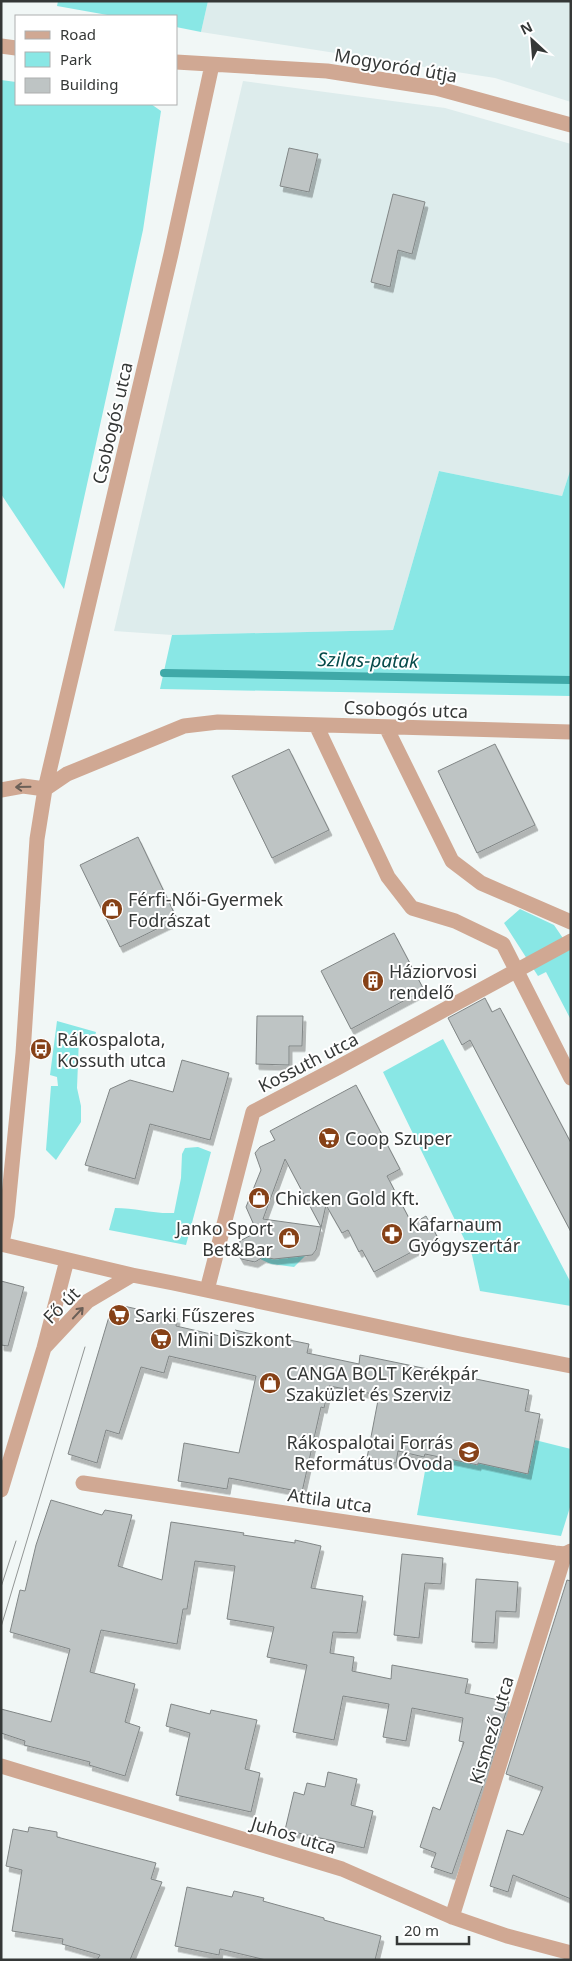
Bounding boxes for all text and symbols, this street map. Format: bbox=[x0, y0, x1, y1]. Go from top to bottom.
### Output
legend bbox=[15, 15, 178, 105]
north arrow bbox=[507, 15, 557, 65]
text: N bbox=[517, 17, 535, 39]
text: Road bbox=[60, 24, 96, 44]
street label: Mogyoród útja bbox=[333, 42, 459, 88]
text: Park bbox=[60, 49, 92, 69]
text: Building bbox=[60, 74, 118, 94]
street label: Csobogós utca bbox=[86, 360, 138, 486]
water label: Szilas-patak bbox=[317, 646, 419, 674]
street label: Csobogós utca bbox=[343, 695, 469, 723]
one-way arrow bbox=[15, 783, 31, 792]
place label: Férfi-Női-Gyermek Fodrászat bbox=[128, 887, 283, 932]
shop icon: Férfi-Női-Gyermek Fodrászat bbox=[100, 897, 124, 921]
place label: Háziorvosi rendelő bbox=[389, 959, 477, 1004]
building icon: Háziorvosi rendelő bbox=[361, 969, 385, 993]
place label: Rákospalota, Kossuth utca bbox=[57, 1027, 166, 1072]
street label: Kossuth utca bbox=[254, 1027, 362, 1097]
bus stop icon: Rákospalota, Kossuth utca bbox=[29, 1037, 53, 1061]
supermarket icon: Coop Szuper bbox=[317, 1126, 341, 1150]
place label: Coop Szuper bbox=[345, 1126, 453, 1150]
shop icon: Chicken Gold Kft. bbox=[247, 1186, 271, 1210]
place label: Chicken Gold Kft. bbox=[275, 1186, 419, 1210]
place label: Kafarnaum Gyógyszertár bbox=[408, 1212, 521, 1257]
place label: Janko Sport Bet&Bar bbox=[174, 1216, 274, 1261]
pharmacy icon: Kafarnaum Gyógyszertár bbox=[380, 1222, 404, 1246]
shop icon: Janko Sport Bet&Bar bbox=[277, 1226, 301, 1250]
street label: Fő út bbox=[37, 1281, 85, 1329]
supermarket icon: Sarki Fűszeres bbox=[107, 1303, 131, 1327]
place label: Sarki Fűszeres bbox=[135, 1303, 255, 1327]
one-way arrow bbox=[72, 1307, 84, 1320]
supermarket icon: Mini Diszkont bbox=[149, 1327, 173, 1351]
place label: Mini Diszkont bbox=[177, 1327, 292, 1351]
place label: CANGA BOLT Kerékpár Szaküzlet és Szerviz bbox=[286, 1361, 479, 1406]
shop icon: CANGA BOLT Kerékpár Szaküzlet és Szerviz bbox=[258, 1371, 282, 1395]
place label: Rákospalotai Forrás Református Óvoda bbox=[287, 1430, 453, 1475]
school or university icon: Rákospalotai Forrás Református Óvoda bbox=[457, 1440, 481, 1464]
street label: Attila utca bbox=[286, 1482, 374, 1518]
street label: Kismező utca bbox=[463, 1673, 519, 1787]
street label: Juhos utca bbox=[247, 1810, 339, 1859]
scale bar bbox=[397, 1914, 470, 1946]
text: 20 m bbox=[404, 1920, 439, 1940]

